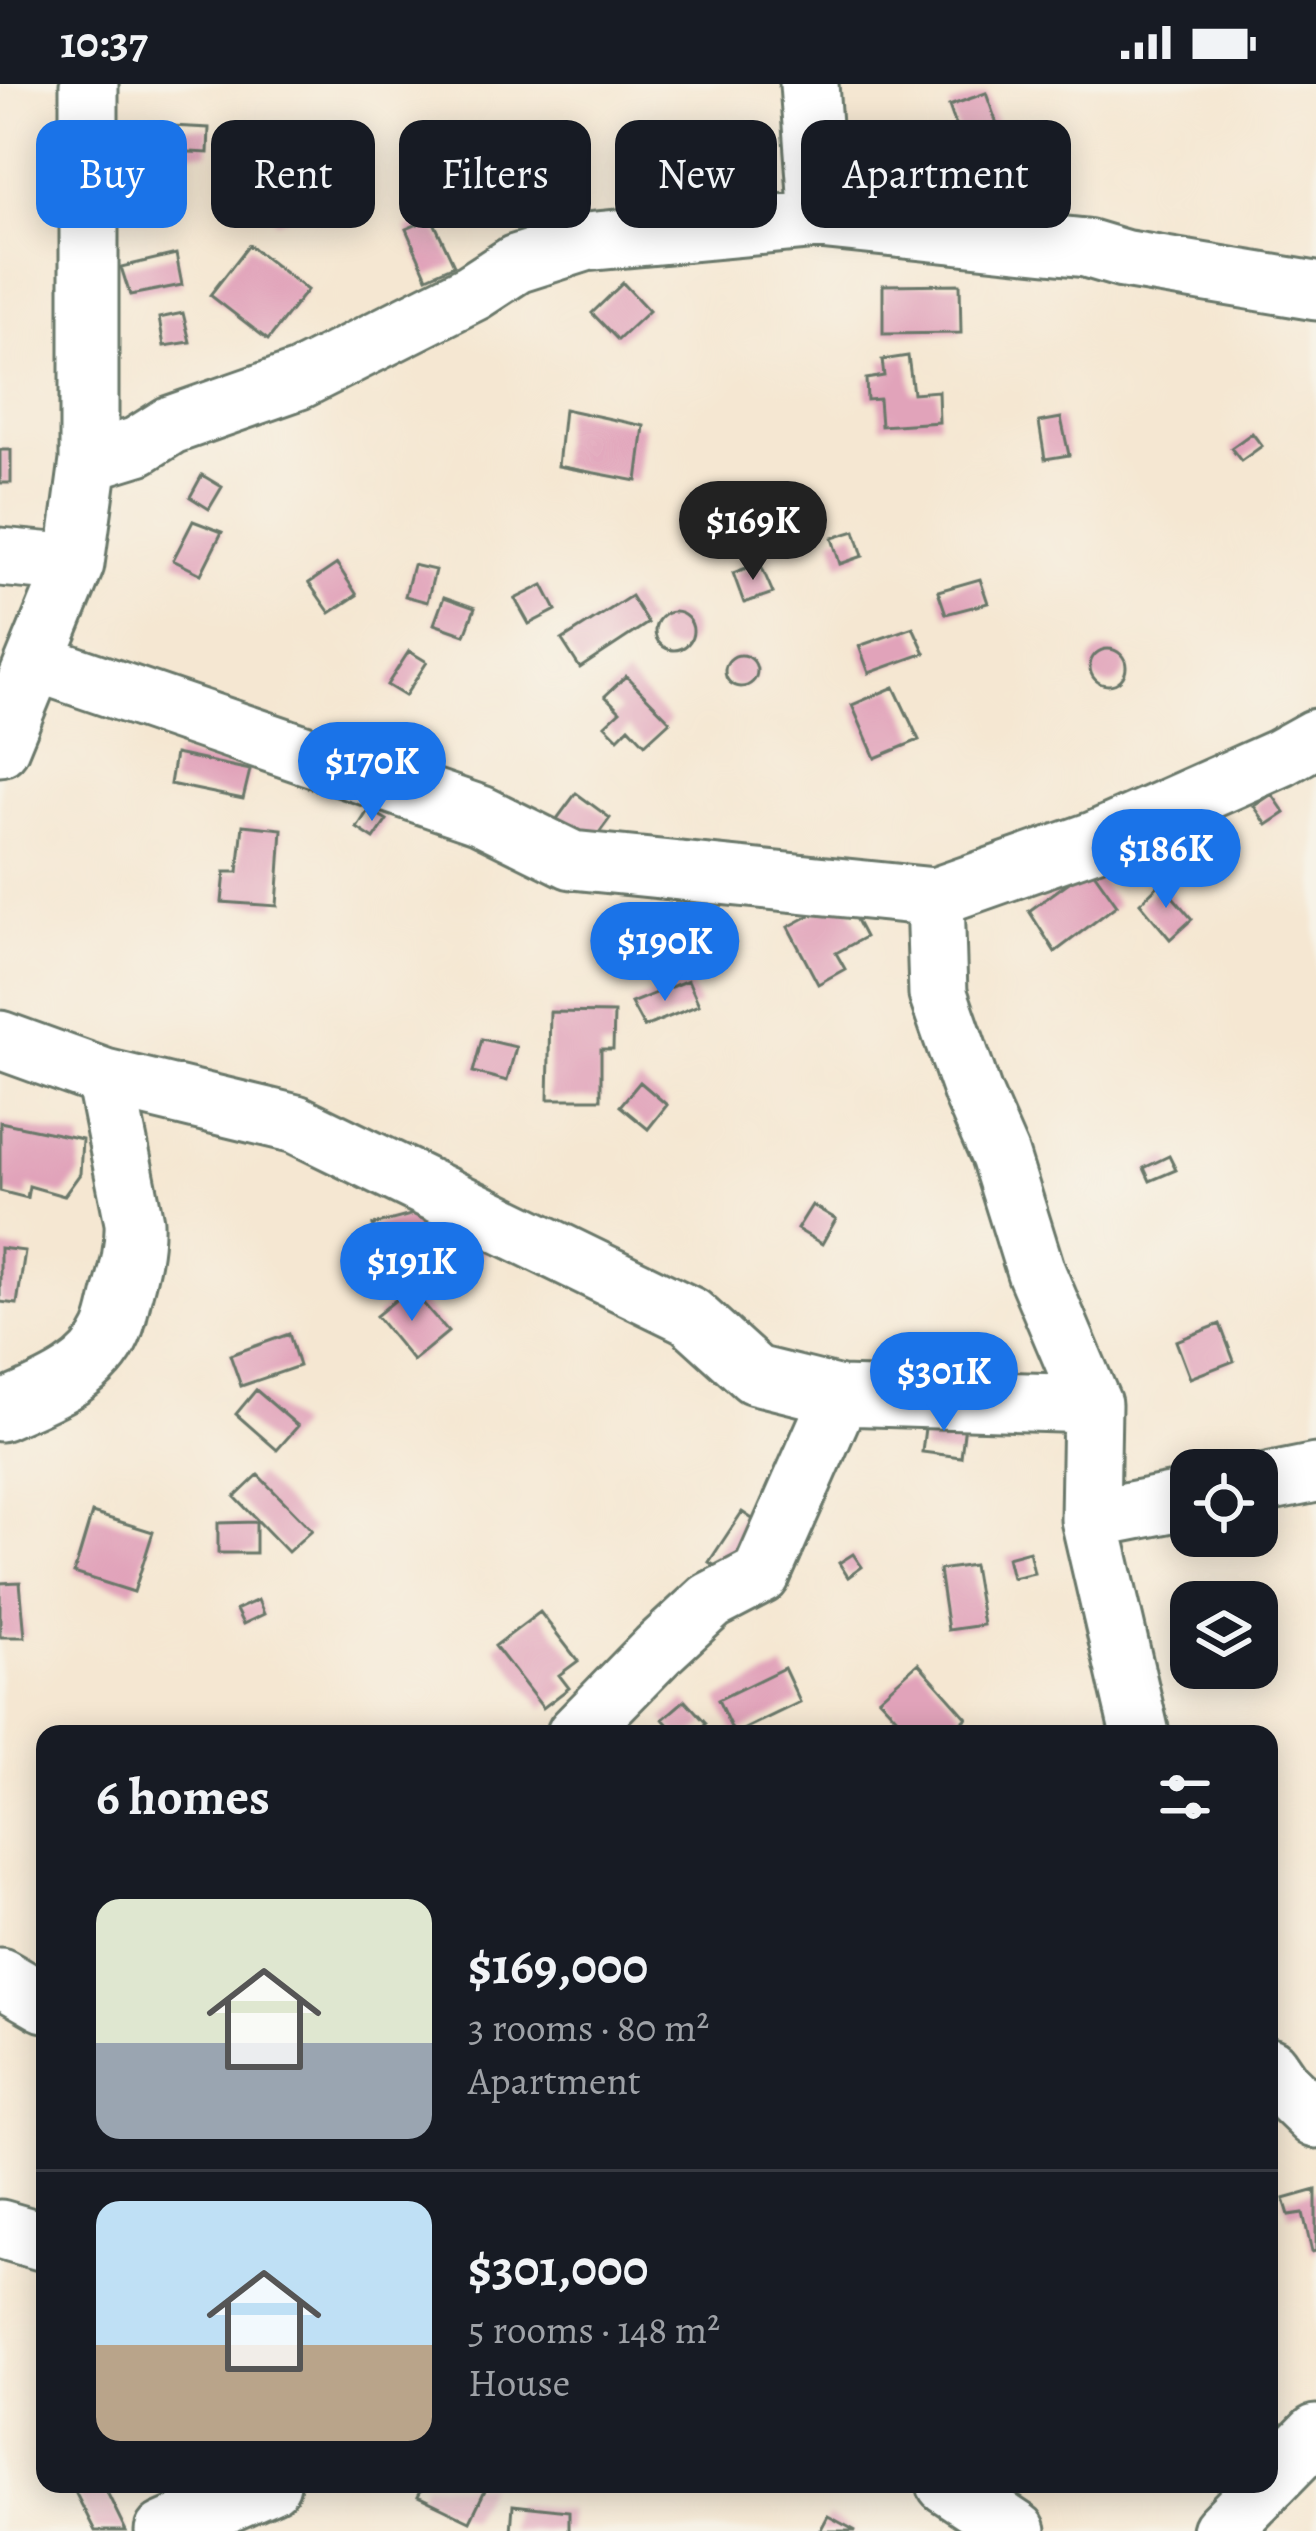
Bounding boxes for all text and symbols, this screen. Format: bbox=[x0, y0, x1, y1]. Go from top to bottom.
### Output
text: 10:37 bbox=[60, 11, 148, 73]
chip: Buy bbox=[36, 120, 187, 228]
chip: Rent bbox=[211, 120, 375, 228]
chip: Filters bbox=[399, 120, 591, 228]
chip: New bbox=[615, 120, 777, 228]
chip: Apartment bbox=[801, 120, 1071, 228]
pin: $169K bbox=[669, 481, 837, 583]
text: $169K bbox=[706, 493, 800, 546]
pin: $170K bbox=[288, 722, 456, 824]
text: $170K bbox=[325, 734, 419, 787]
pin: $186K bbox=[1082, 809, 1250, 911]
text: $186K bbox=[1119, 821, 1213, 874]
pin: $190K bbox=[581, 902, 749, 1004]
text: $190K bbox=[617, 914, 713, 967]
pin: $191K bbox=[328, 1222, 496, 1324]
text: $191K bbox=[367, 1234, 457, 1287]
pin: $301K bbox=[860, 1332, 1028, 1434]
text: $301K bbox=[897, 1344, 991, 1397]
map controls bbox=[1170, 1449, 1278, 1689]
button: locate bbox=[1170, 1449, 1278, 1557]
button: layers bbox=[1170, 1581, 1278, 1689]
text: 6 homes bbox=[96, 1762, 270, 1832]
icon: filters bbox=[1152, 1764, 1218, 1830]
text: $169,000 bbox=[468, 1931, 648, 2001]
icon: home bbox=[192, 1947, 336, 2091]
text: 3 rooms · 80 m² bbox=[468, 2001, 709, 2054]
text: Apartment bbox=[468, 2054, 641, 2107]
text: $301,000 bbox=[468, 2233, 648, 2303]
icon: home bbox=[192, 2249, 336, 2393]
text: 5 rooms · 148 m² bbox=[468, 2303, 720, 2356]
text: House bbox=[468, 2356, 570, 2409]

